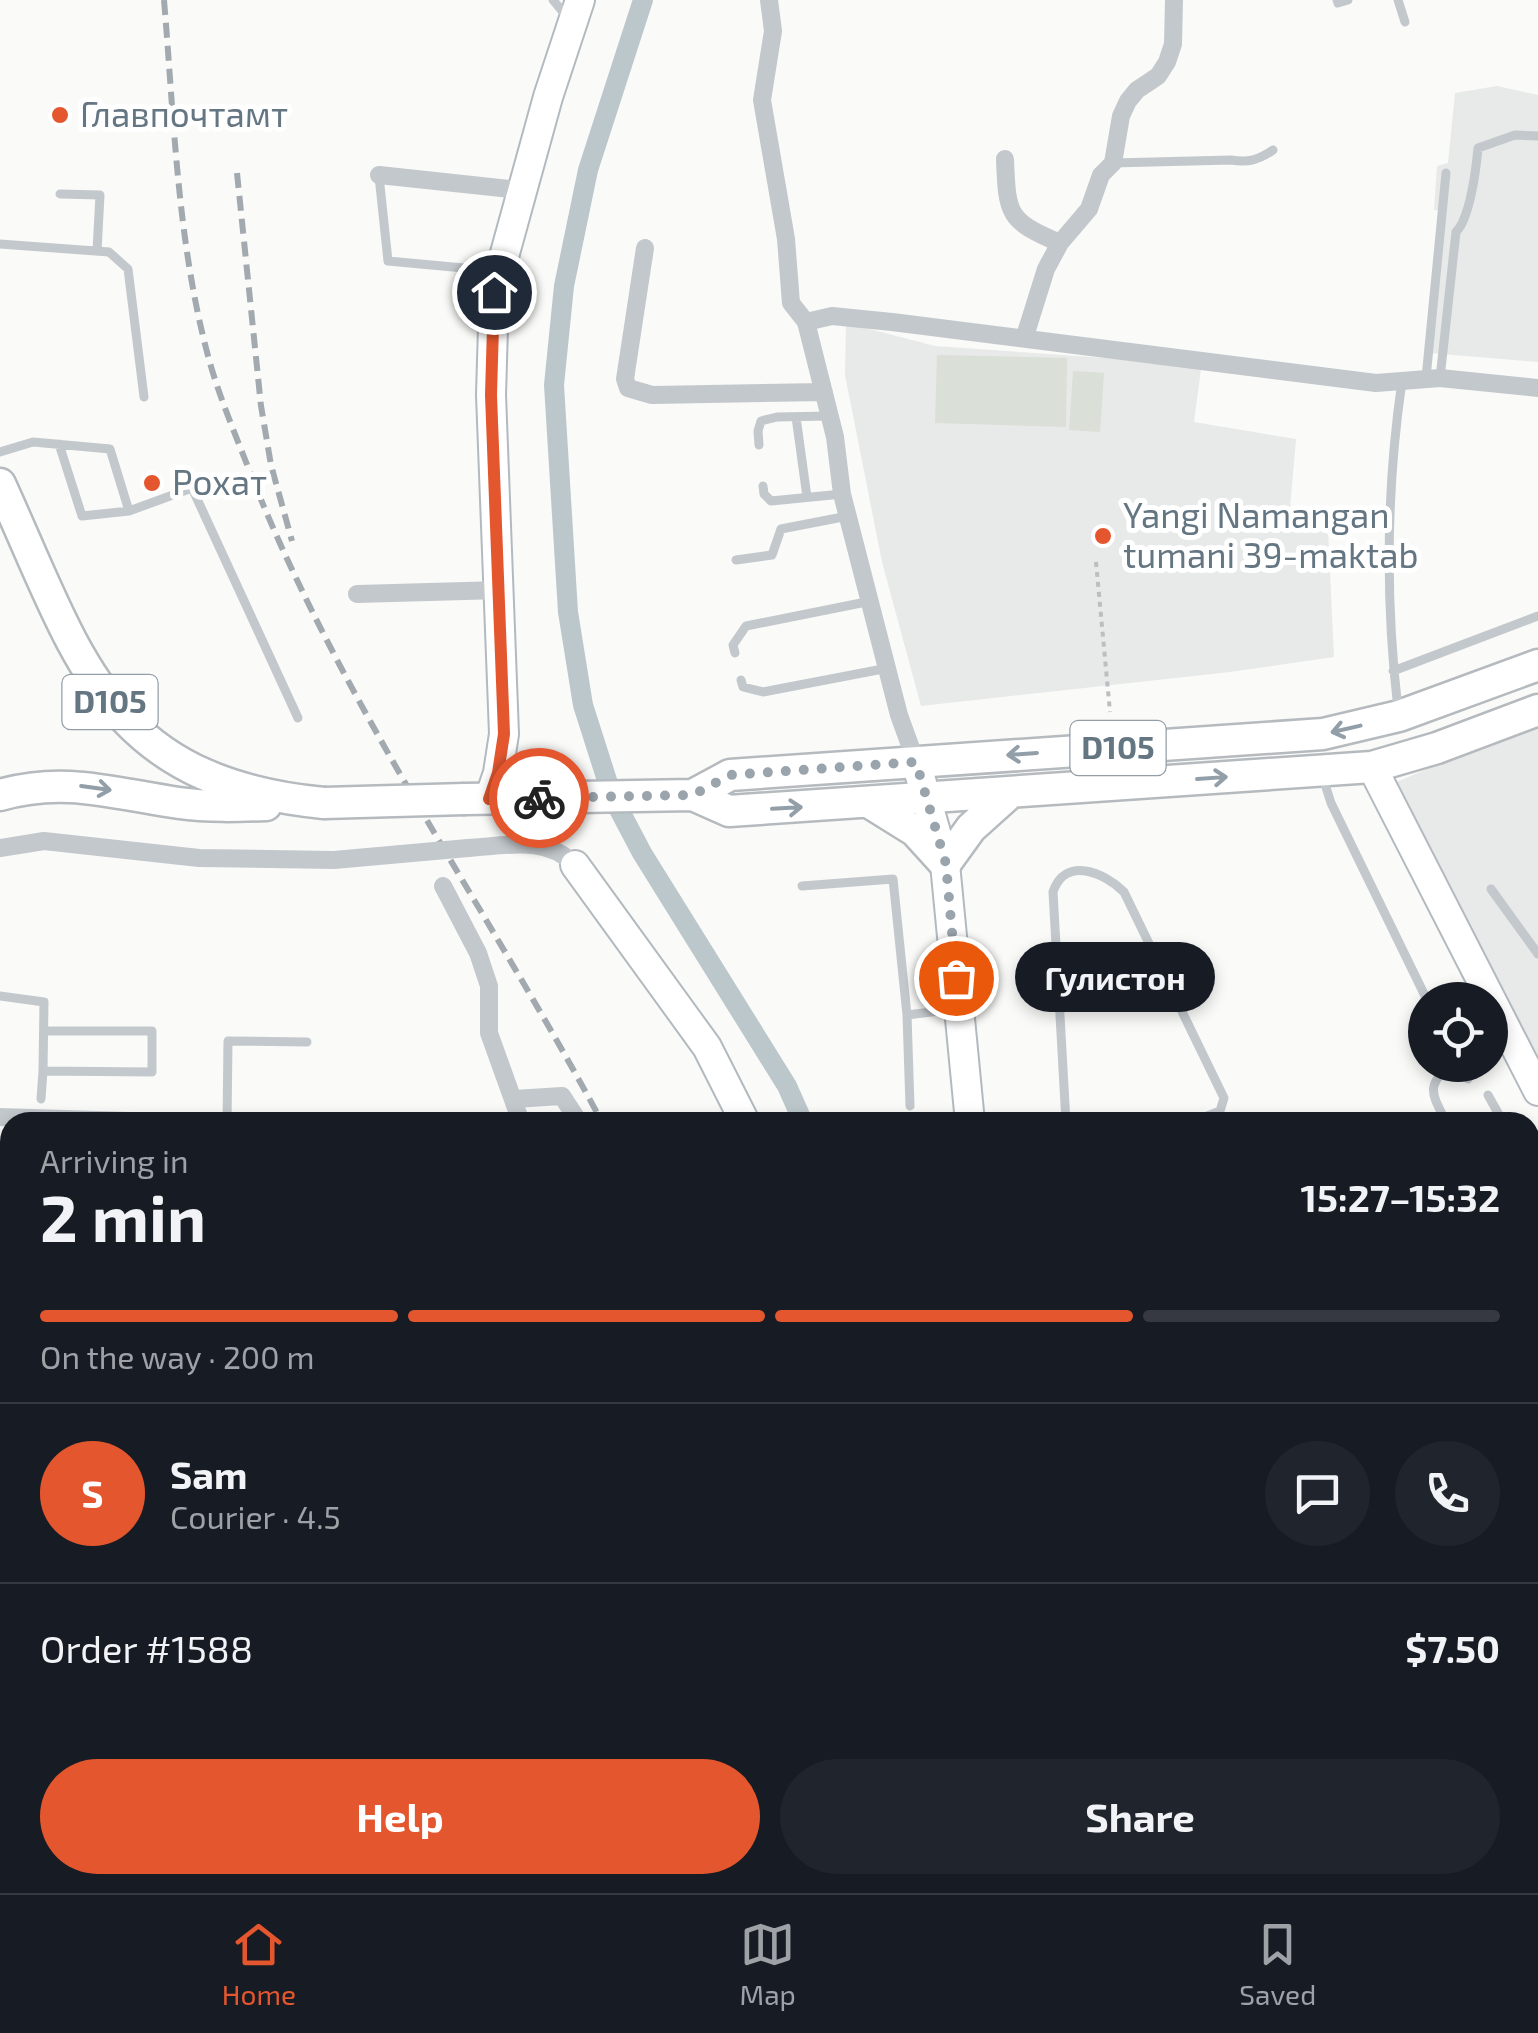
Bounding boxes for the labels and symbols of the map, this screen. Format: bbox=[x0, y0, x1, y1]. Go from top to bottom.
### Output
place label: Главпочтамт bbox=[80, 92, 288, 134]
marker: Главпочтамт bbox=[49, 104, 71, 126]
pin bbox=[452, 250, 537, 335]
place label: Рохат bbox=[172, 460, 267, 502]
marker: Рохат bbox=[141, 472, 163, 494]
place label: Yangi Namangan tumani 39-maktab bbox=[1123, 493, 1418, 575]
marker: Yangi Namangan tumani 39-maktab bbox=[1092, 525, 1114, 547]
road number: D105 bbox=[62, 675, 158, 729]
road number: D105 bbox=[1070, 721, 1166, 775]
one-way arrow bbox=[1331, 721, 1363, 739]
one-way arrow bbox=[1007, 745, 1039, 764]
courier bbox=[489, 748, 589, 848]
one-way arrow bbox=[1196, 768, 1228, 787]
one-way arrow bbox=[79, 780, 112, 798]
one-way arrow bbox=[771, 798, 803, 817]
pin bbox=[914, 936, 999, 1021]
callout: Гулистон bbox=[1016, 943, 1216, 1013]

